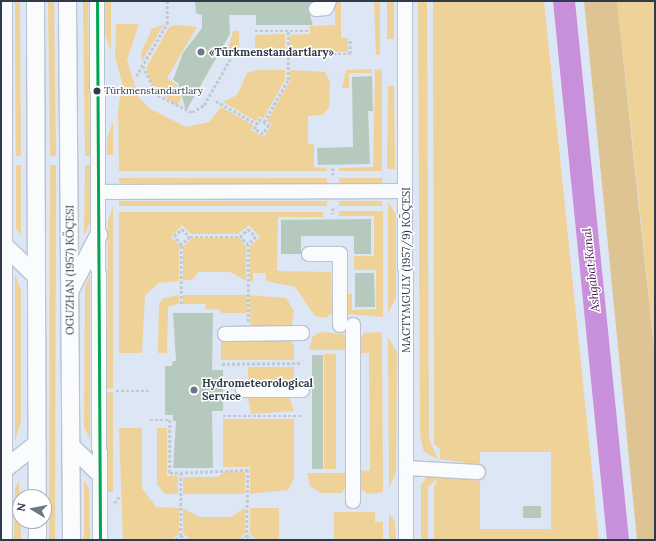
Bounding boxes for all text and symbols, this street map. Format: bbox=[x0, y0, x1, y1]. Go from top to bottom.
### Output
place label: «Türkmenstandartlary» bbox=[209, 45, 334, 59]
marker: «Türkmenstandartlary» bbox=[196, 47, 206, 57]
place label: Türkmenstandartlary bbox=[104, 85, 203, 97]
marker: Türkmenstandartlary bbox=[92, 86, 102, 96]
street label: MAGTYMGULY (1957/9) KÖÇESI bbox=[399, 187, 413, 353]
street label: OGUZHAN (1957) KÖÇESI bbox=[63, 205, 77, 335]
water label: Ashgabat Kanal bbox=[579, 227, 603, 313]
place label: Hydrometeorological Service bbox=[202, 377, 313, 403]
marker: Hydrometeorological Service bbox=[189, 385, 199, 395]
north arrow bbox=[12, 489, 52, 529]
text: N bbox=[14, 502, 29, 513]

